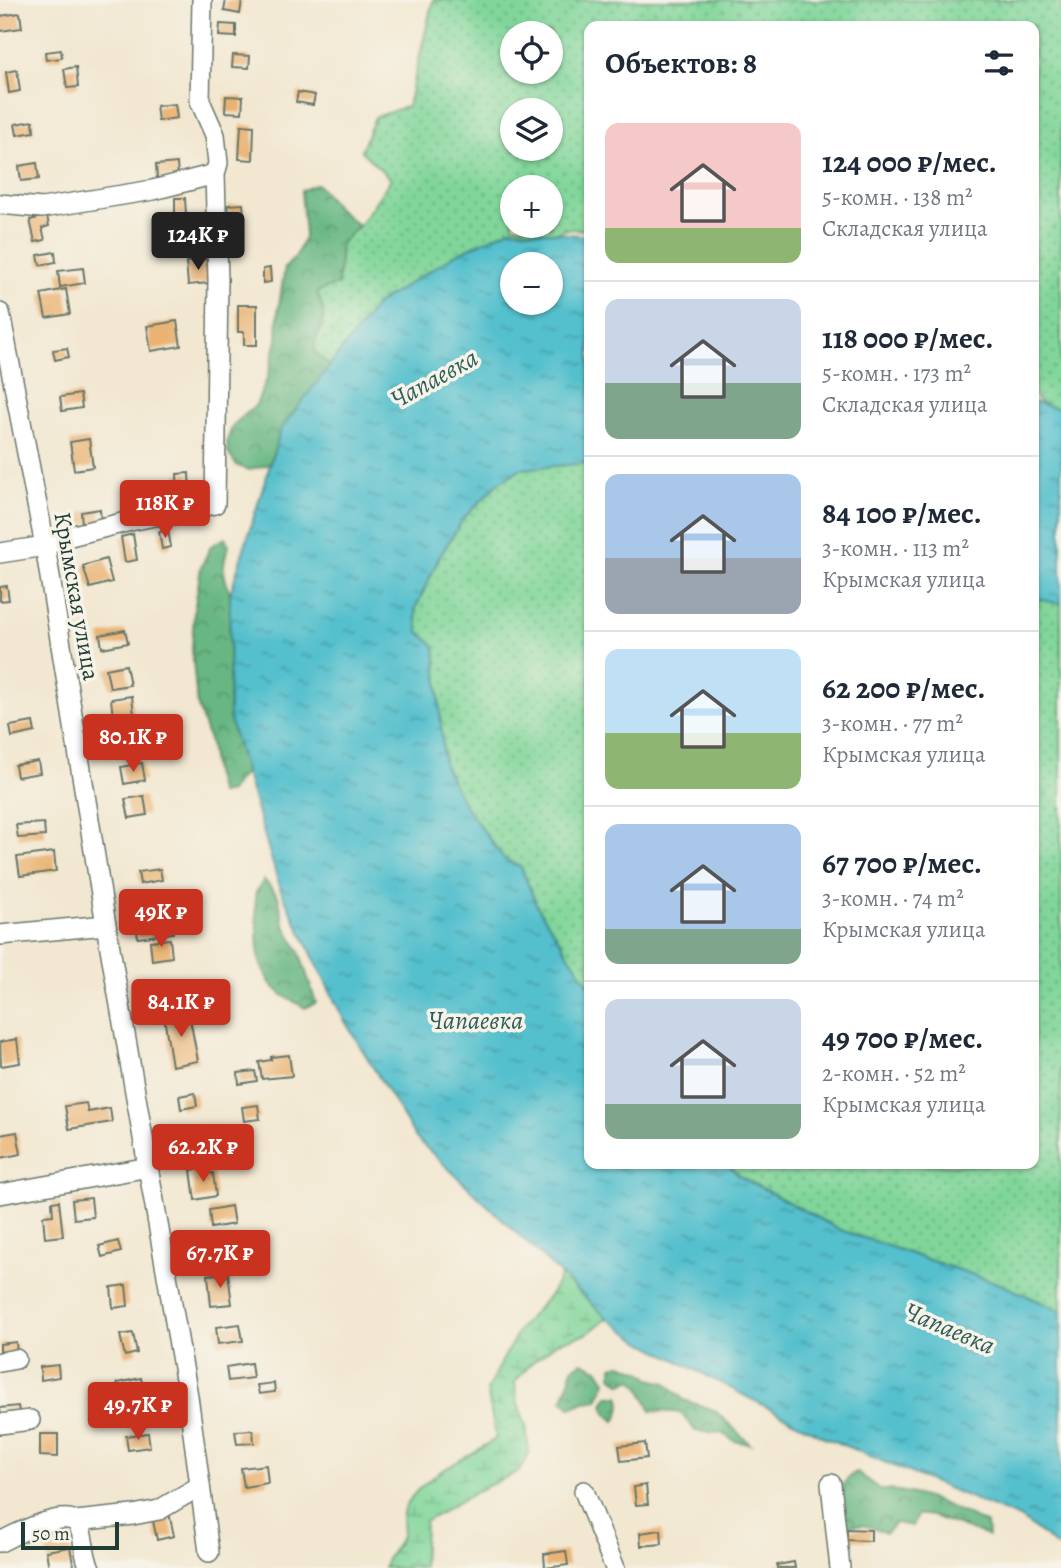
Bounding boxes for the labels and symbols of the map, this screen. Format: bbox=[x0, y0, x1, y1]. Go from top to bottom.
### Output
pin: 124K ₽ bbox=[141, 212, 255, 272]
water label: Чапаевка bbox=[384, 340, 484, 417]
pin: 118K ₽ bbox=[108, 480, 222, 540]
street label: Крымская улица bbox=[46, 509, 108, 683]
pin: 80.1K ₽ bbox=[68, 714, 198, 774]
pin: 49K ₽ bbox=[112, 890, 210, 949]
pin: 84.1K ₽ bbox=[116, 979, 246, 1039]
water label: Чапаевка bbox=[429, 1003, 523, 1038]
pin: 62.2K ₽ bbox=[138, 1124, 268, 1184]
pin: 67.7K ₽ bbox=[155, 1230, 285, 1290]
water label: Чапаевка bbox=[899, 1294, 1000, 1363]
pin: 49.7K ₽ bbox=[73, 1382, 203, 1442]
scale bar bbox=[21, 1519, 119, 1551]

